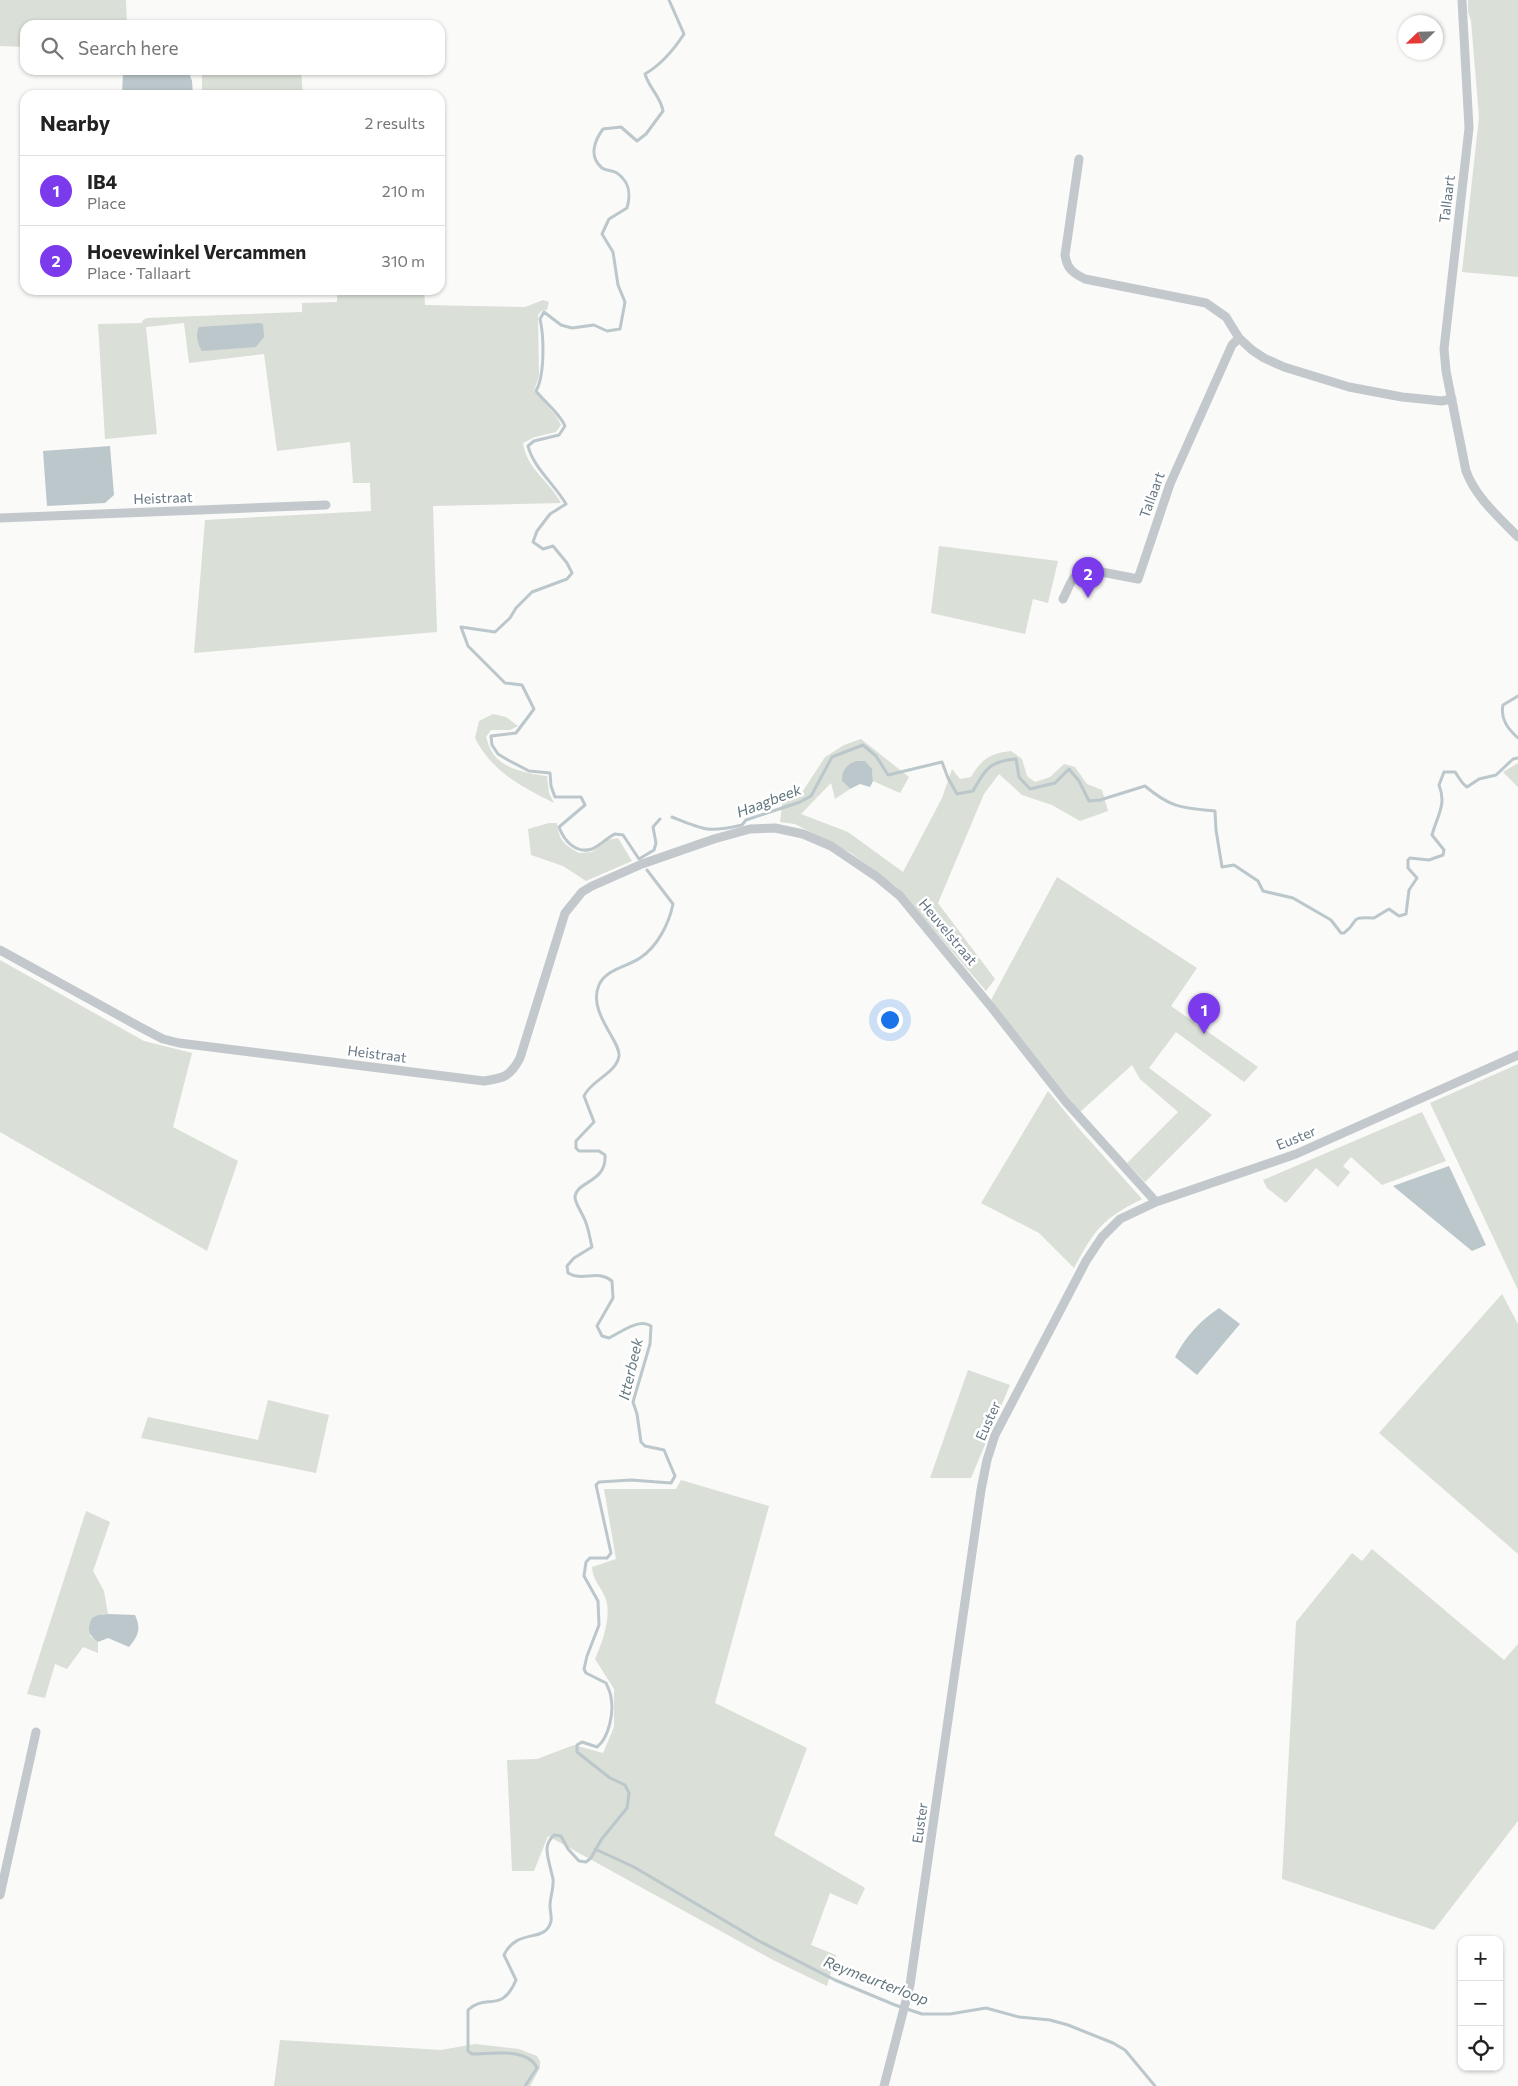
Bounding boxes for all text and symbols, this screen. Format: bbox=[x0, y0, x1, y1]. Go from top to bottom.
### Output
north arrow bbox=[1398, 15, 1443, 60]
search box bbox=[20, 20, 445, 75]
icon: search bbox=[38, 34, 66, 62]
text: Search here bbox=[78, 36, 178, 59]
text: Nearby bbox=[40, 110, 110, 135]
text: 2 results bbox=[364, 113, 425, 132]
text: IB4 bbox=[87, 170, 117, 193]
street label: Tallaart bbox=[1435, 174, 1458, 224]
text: 1 bbox=[52, 181, 60, 200]
text: 210 m bbox=[382, 181, 425, 200]
text: Place bbox=[87, 193, 126, 212]
text: Hoevewinkel Vercammen bbox=[87, 240, 306, 263]
text: 2 bbox=[51, 251, 61, 270]
text: 310 m bbox=[382, 251, 425, 270]
text: Place · Tallaart bbox=[87, 263, 191, 282]
street label: Tallaart bbox=[1135, 469, 1168, 520]
street label: Heistraat bbox=[133, 488, 193, 507]
pin: 2 bbox=[1072, 557, 1104, 598]
water label: Haagbeek bbox=[734, 779, 804, 821]
street label: Heuvelstraat bbox=[916, 895, 981, 969]
pin: 1 bbox=[1188, 993, 1220, 1034]
your location bbox=[877, 1007, 903, 1033]
street label: Heistraat bbox=[347, 1041, 408, 1066]
street label: Euster bbox=[1274, 1122, 1318, 1153]
water label: Itterbeek bbox=[614, 1335, 646, 1402]
street label: Euster bbox=[971, 1398, 1004, 1443]
street label: Euster bbox=[908, 1801, 931, 1844]
map controls bbox=[1458, 1936, 1503, 2071]
button: + bbox=[1458, 1936, 1503, 1981]
water label: Reymeurterloop bbox=[821, 1952, 931, 2008]
button: − bbox=[1458, 1981, 1503, 2026]
button: locate bbox=[1458, 2026, 1503, 2071]

